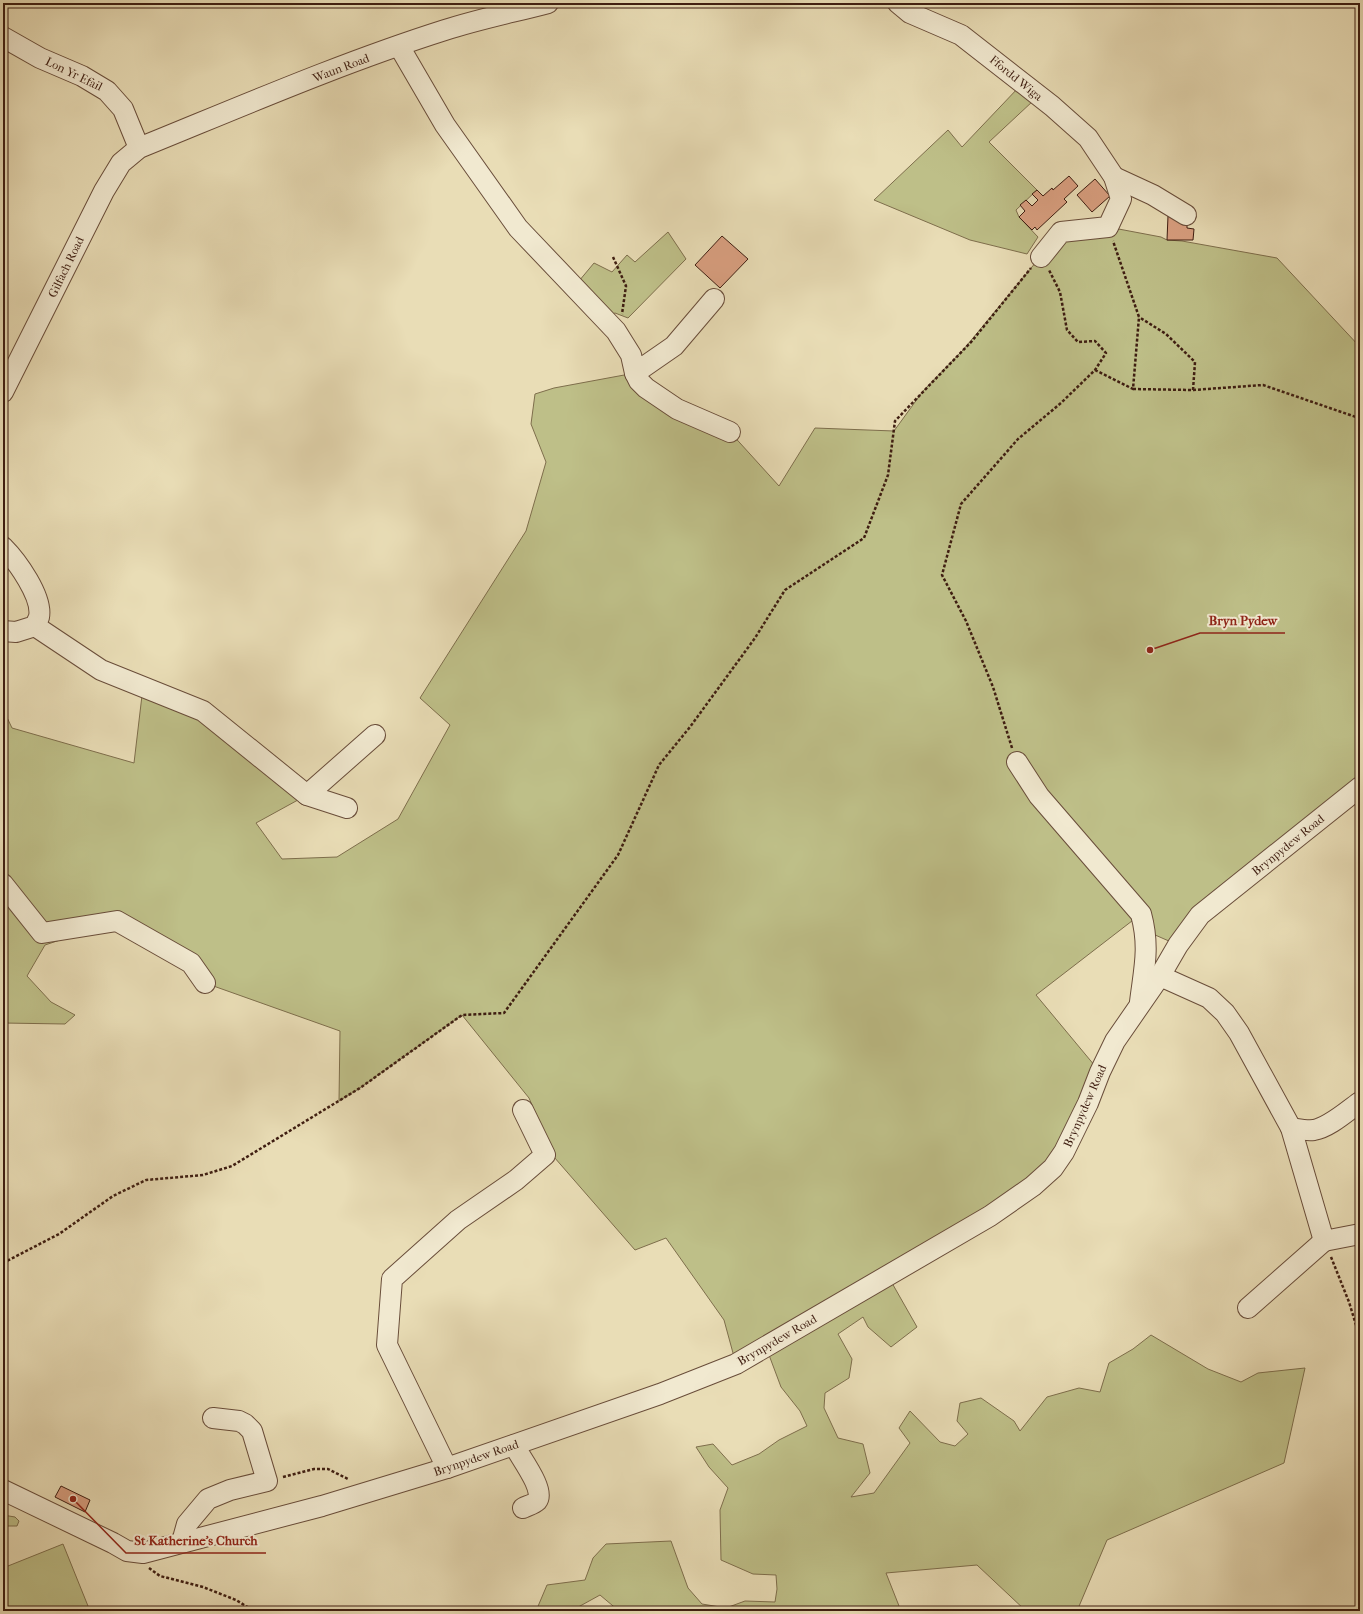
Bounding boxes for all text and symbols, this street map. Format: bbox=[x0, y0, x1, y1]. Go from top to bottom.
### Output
street label: Waun Road bbox=[310, 51, 372, 86]
street label: Ffordd Wiga bbox=[987, 52, 1046, 104]
street label: Lon Yr Efail bbox=[43, 54, 105, 94]
street label: Gilfach Road bbox=[45, 234, 87, 300]
callout: Bryn Pydew bbox=[1200, 608, 1285, 633]
text: Bryn Pydew bbox=[1209, 613, 1279, 629]
street label: Brynpydew Road bbox=[1249, 811, 1327, 878]
street label: Brynpydew Road bbox=[1061, 1062, 1110, 1150]
street label: Brynpydew Road bbox=[735, 1311, 819, 1368]
street label: Brynpydew Road bbox=[432, 1437, 521, 1479]
callout: St Katherine's Church bbox=[126, 1528, 266, 1553]
text: St Katherine's Church bbox=[134, 1533, 258, 1548]

